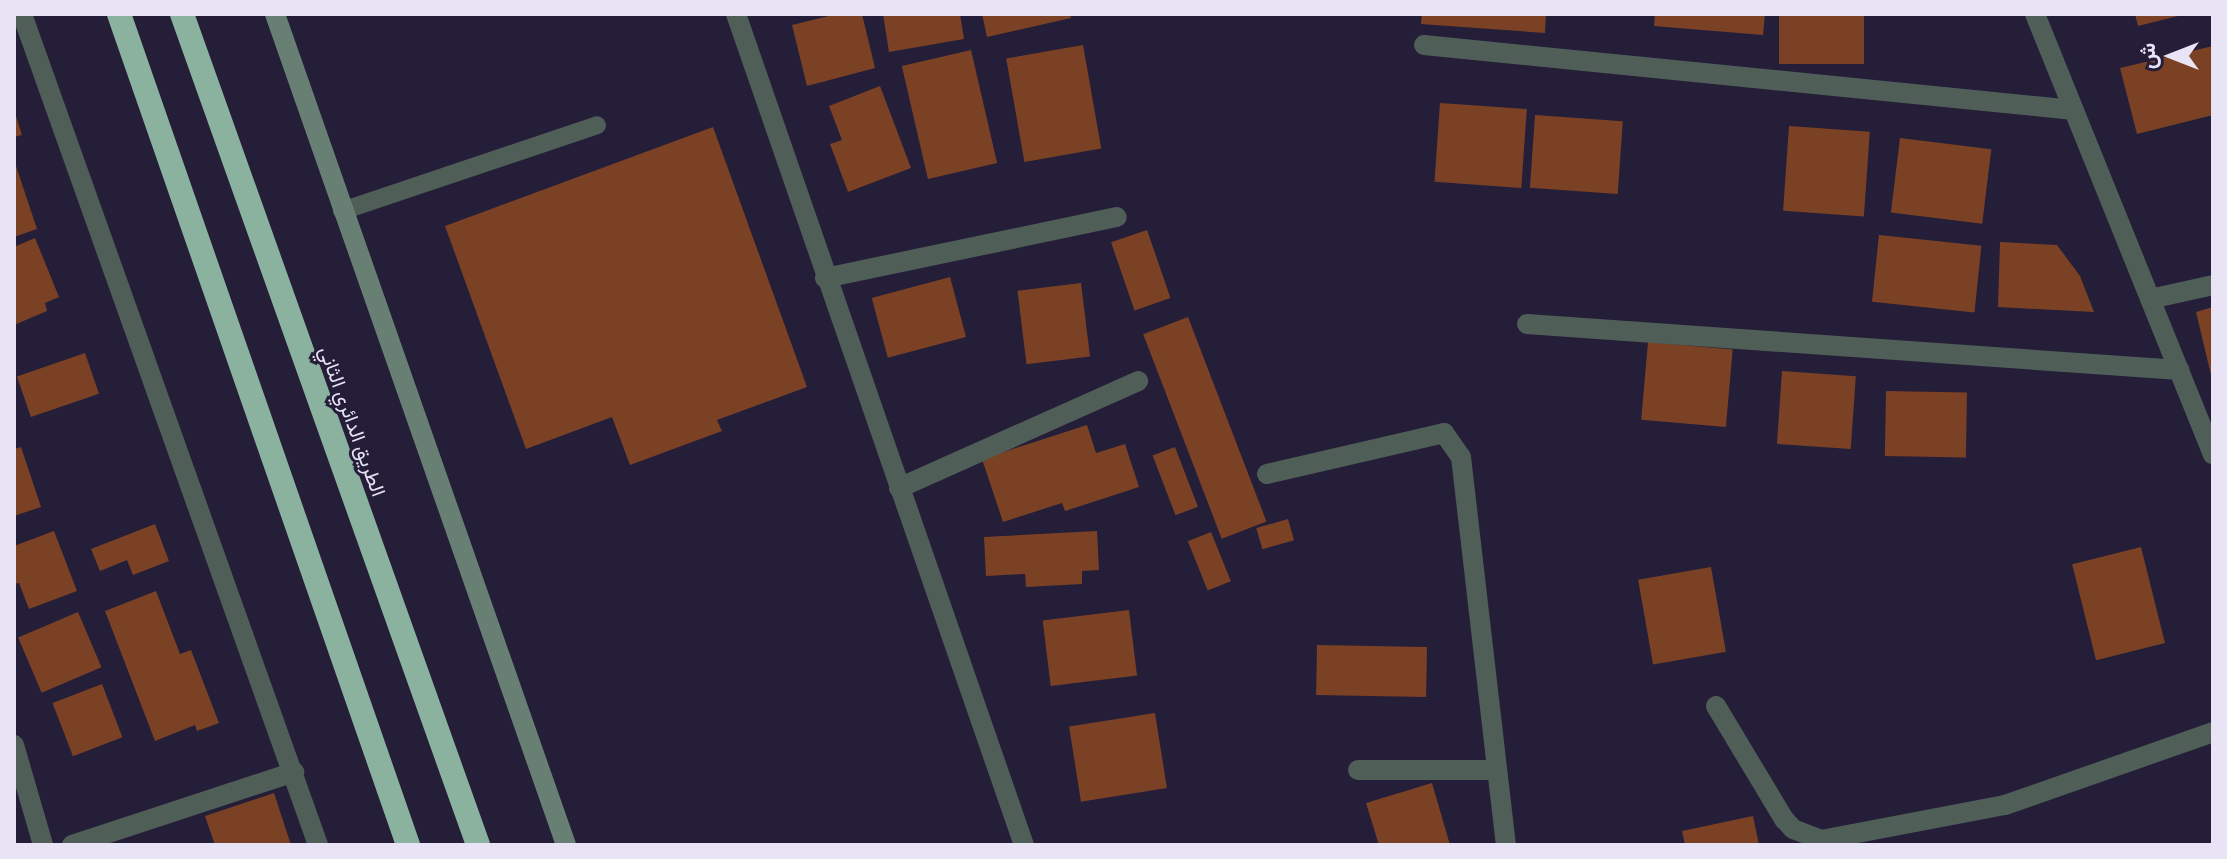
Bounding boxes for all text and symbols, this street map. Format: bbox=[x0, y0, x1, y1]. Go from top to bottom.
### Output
north arrow bbox=[2131, 16, 2211, 96]
text: ش bbox=[2134, 43, 2159, 69]
street label: الطريق الدائري الثاني bbox=[315, 343, 391, 499]

